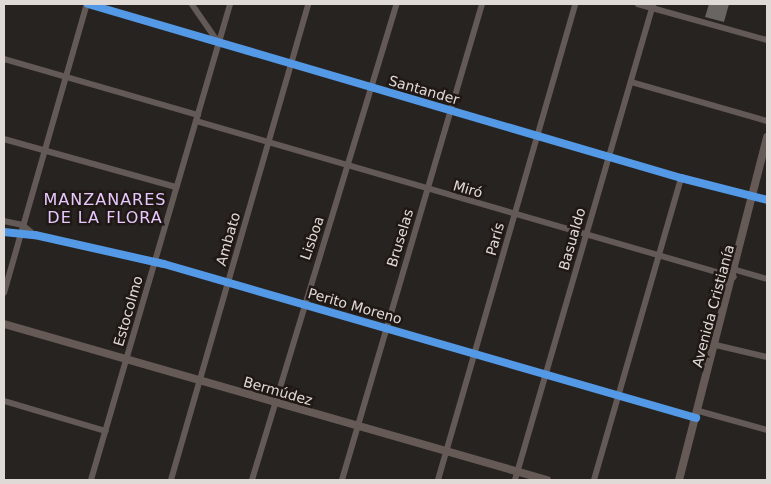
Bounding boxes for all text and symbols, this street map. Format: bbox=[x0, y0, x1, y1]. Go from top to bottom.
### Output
street label: Santander bbox=[387, 72, 461, 108]
street label: Miró bbox=[451, 177, 485, 201]
district label: MANZANARES DE LA FLORA bbox=[42, 190, 168, 228]
street label: Basualdo bbox=[555, 206, 589, 272]
street label: Bruselas bbox=[383, 207, 417, 269]
street label: Ambato bbox=[212, 210, 244, 268]
street label: Lisboa bbox=[297, 214, 327, 262]
street label: París bbox=[482, 221, 508, 257]
street label: Avenida Cristianía bbox=[689, 243, 737, 369]
street label: Estocolmo bbox=[110, 274, 146, 348]
street label: Perito Moreno bbox=[306, 285, 404, 327]
street label: Bermúdez bbox=[242, 373, 314, 409]

